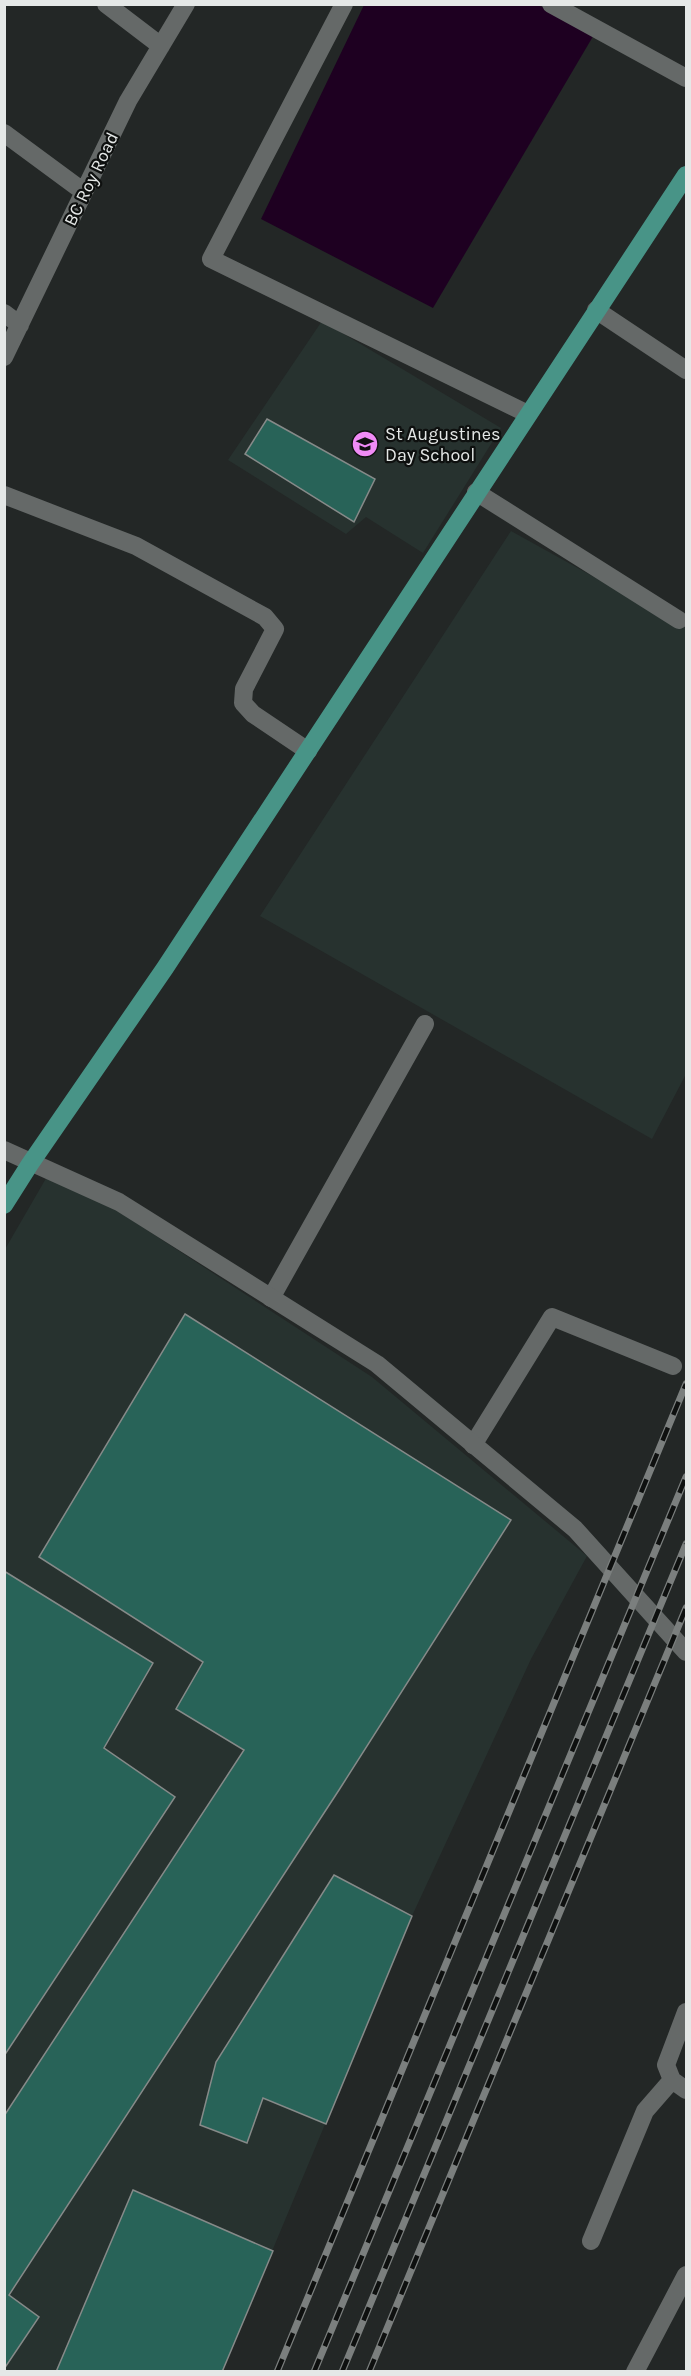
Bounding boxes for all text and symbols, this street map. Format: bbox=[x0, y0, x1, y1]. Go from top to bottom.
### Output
street label: BC Roy Road bbox=[59, 129, 123, 229]
place label: St Augustines Day School bbox=[385, 423, 500, 466]
school or university icon: St Augustines Day School bbox=[350, 429, 380, 459]

